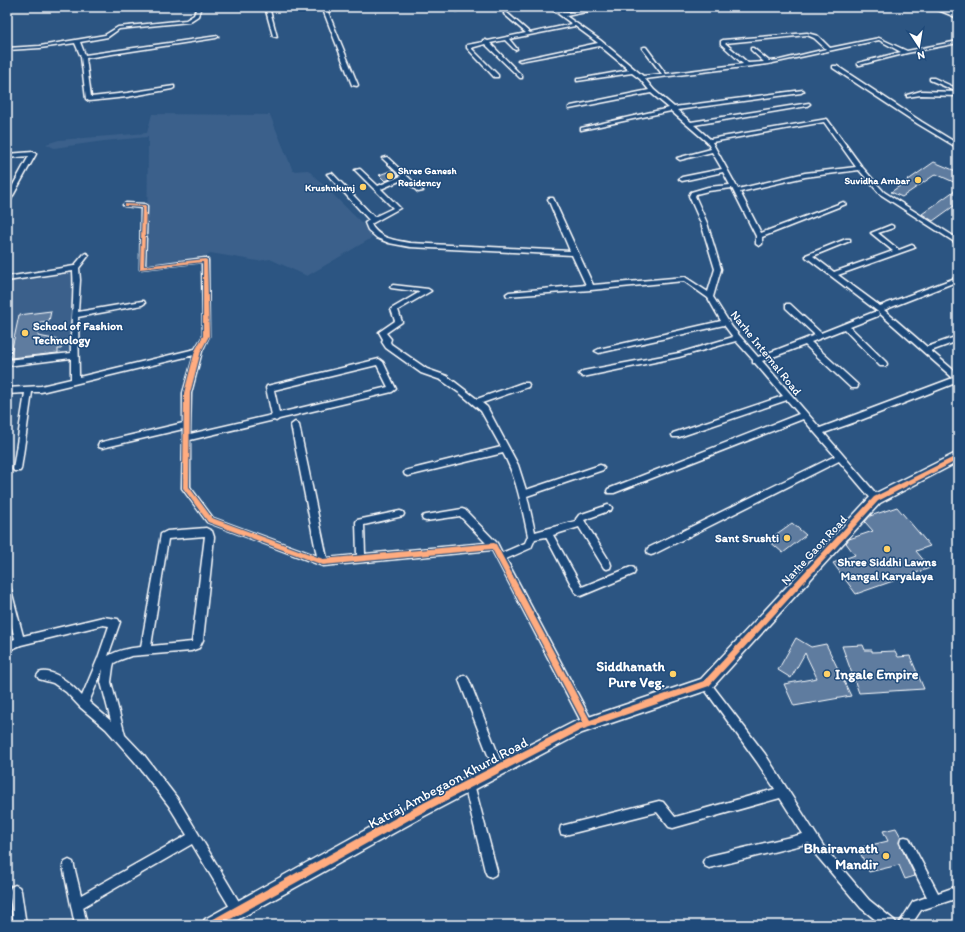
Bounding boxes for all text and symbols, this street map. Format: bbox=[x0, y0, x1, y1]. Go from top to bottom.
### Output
north arrow bbox=[899, 26, 939, 66]
text: N bbox=[916, 48, 926, 62]
place label: Shree Ganesh Residency bbox=[398, 164, 458, 189]
marker: Shree Ganesh Residency bbox=[385, 171, 395, 181]
place label: Suvidha Ambar bbox=[844, 174, 911, 187]
marker: Suvidha Ambar bbox=[913, 175, 923, 185]
place label: Krushnkunj bbox=[305, 181, 356, 194]
marker: Krushnkunj bbox=[358, 182, 368, 192]
street label: Narhe Internal Road bbox=[728, 308, 805, 399]
place label: School of Fashion Technology bbox=[32, 319, 123, 348]
marker: School of Fashion Technology bbox=[20, 328, 30, 338]
street label: Narhe Gaon Road bbox=[778, 512, 850, 588]
place label: Sant Srushti bbox=[715, 531, 779, 545]
marker: Sant Srushti bbox=[782, 533, 792, 543]
marker: Shree Siddhi Lawns Mangal Karyalaya bbox=[882, 544, 892, 554]
place label: Shree Siddhi Lawns Mangal Karyalaya bbox=[838, 555, 937, 584]
place label: Siddhanath Pure Veg. bbox=[596, 658, 666, 691]
place label: Ingale Empire bbox=[835, 666, 919, 683]
marker: Siddhanath Pure Veg. bbox=[668, 669, 678, 679]
marker: Ingale Empire bbox=[822, 669, 832, 679]
street label: Katraj Ambegaon Khurd Road bbox=[365, 733, 531, 832]
place label: Bhairavnath Mandir bbox=[804, 840, 879, 873]
marker: Bhairavnath Mandir bbox=[881, 851, 891, 861]

